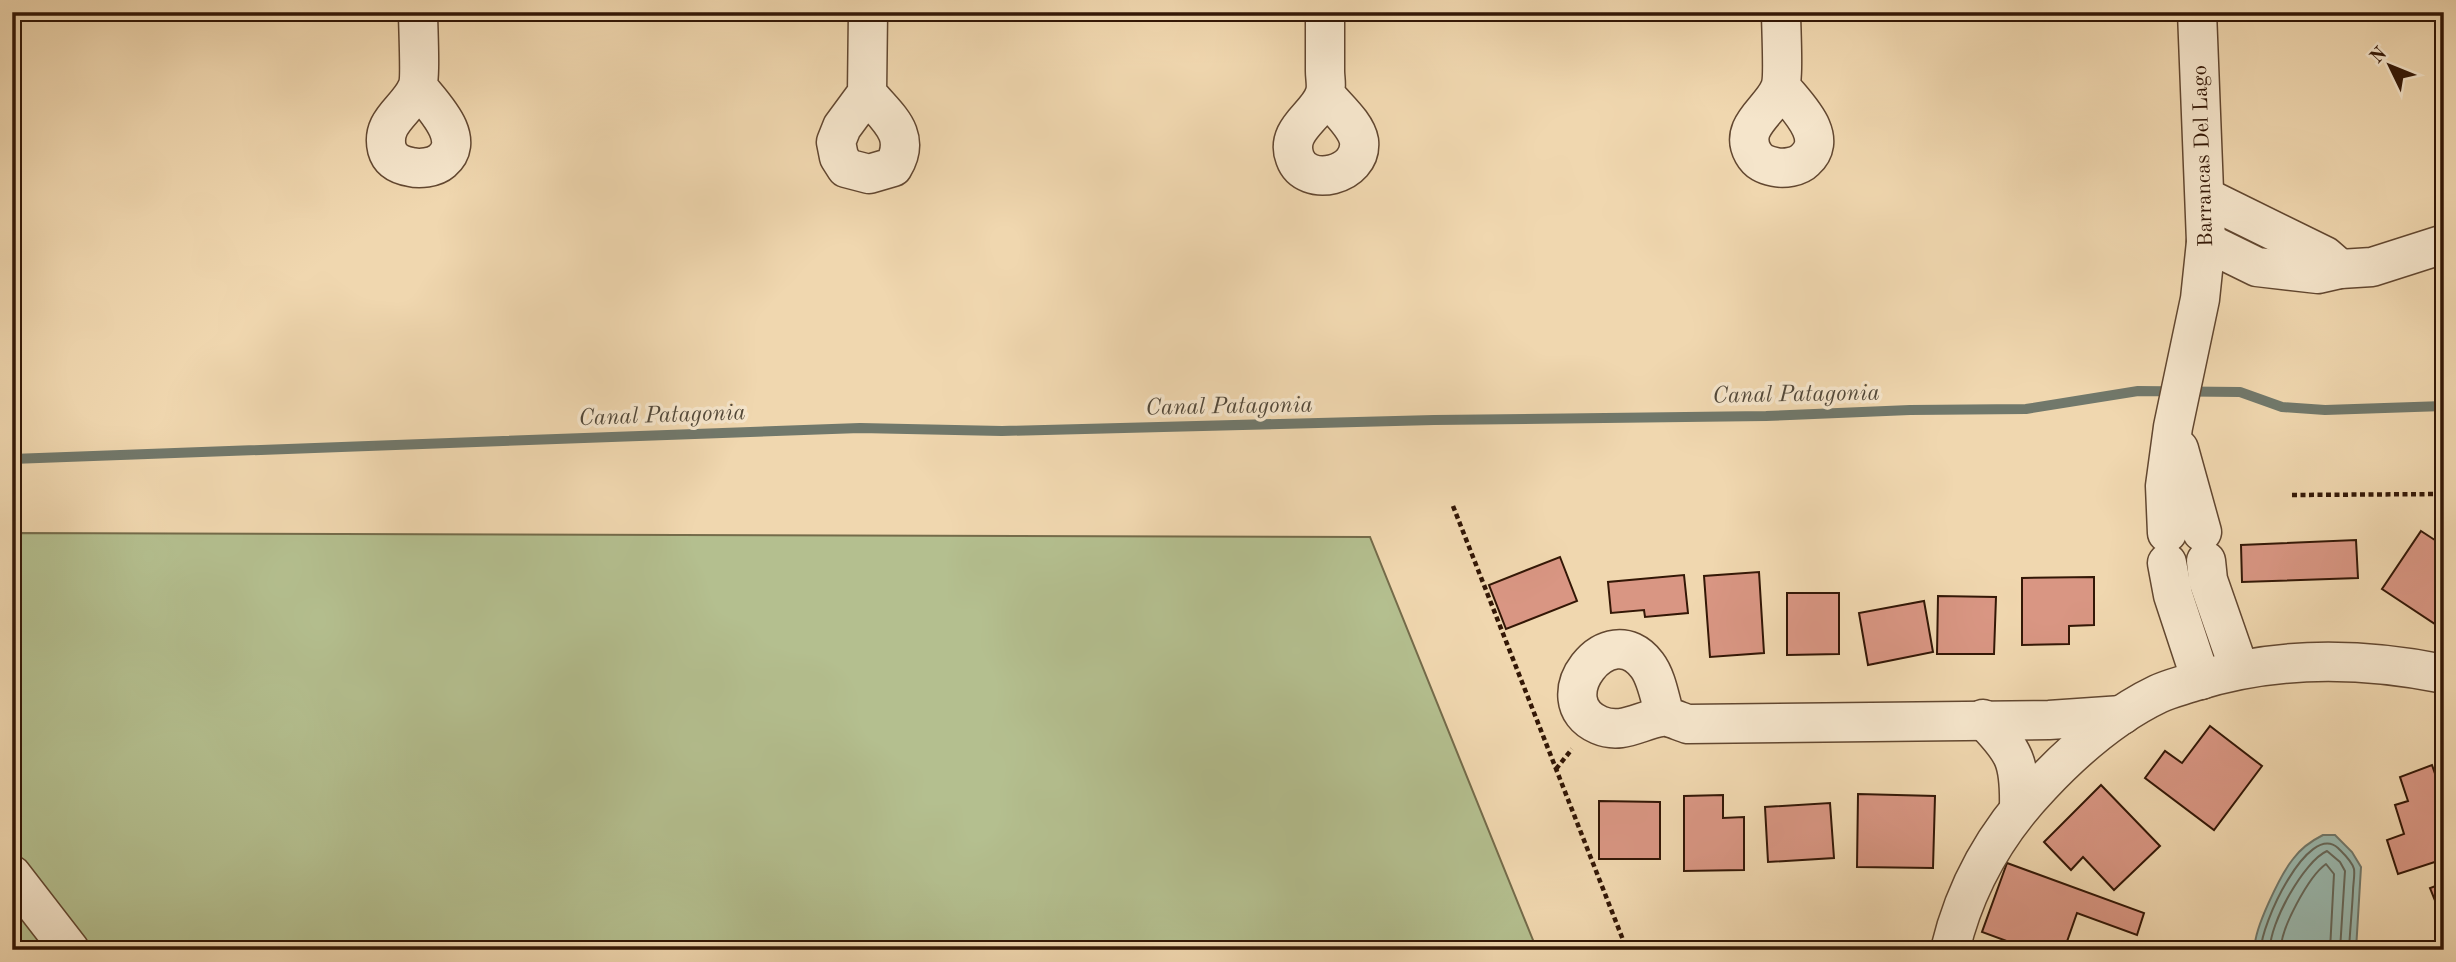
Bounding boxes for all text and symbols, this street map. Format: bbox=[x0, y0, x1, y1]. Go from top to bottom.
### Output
north arrow bbox=[2354, 32, 2424, 102]
text: N bbox=[2367, 44, 2392, 68]
street label: Barrancas Del Lago bbox=[2190, 65, 2217, 247]
water label: Canal Patagonia bbox=[1712, 382, 1880, 408]
water label: Canal Patagonia bbox=[1145, 394, 1313, 420]
water label: Canal Patagonia bbox=[578, 401, 746, 431]

